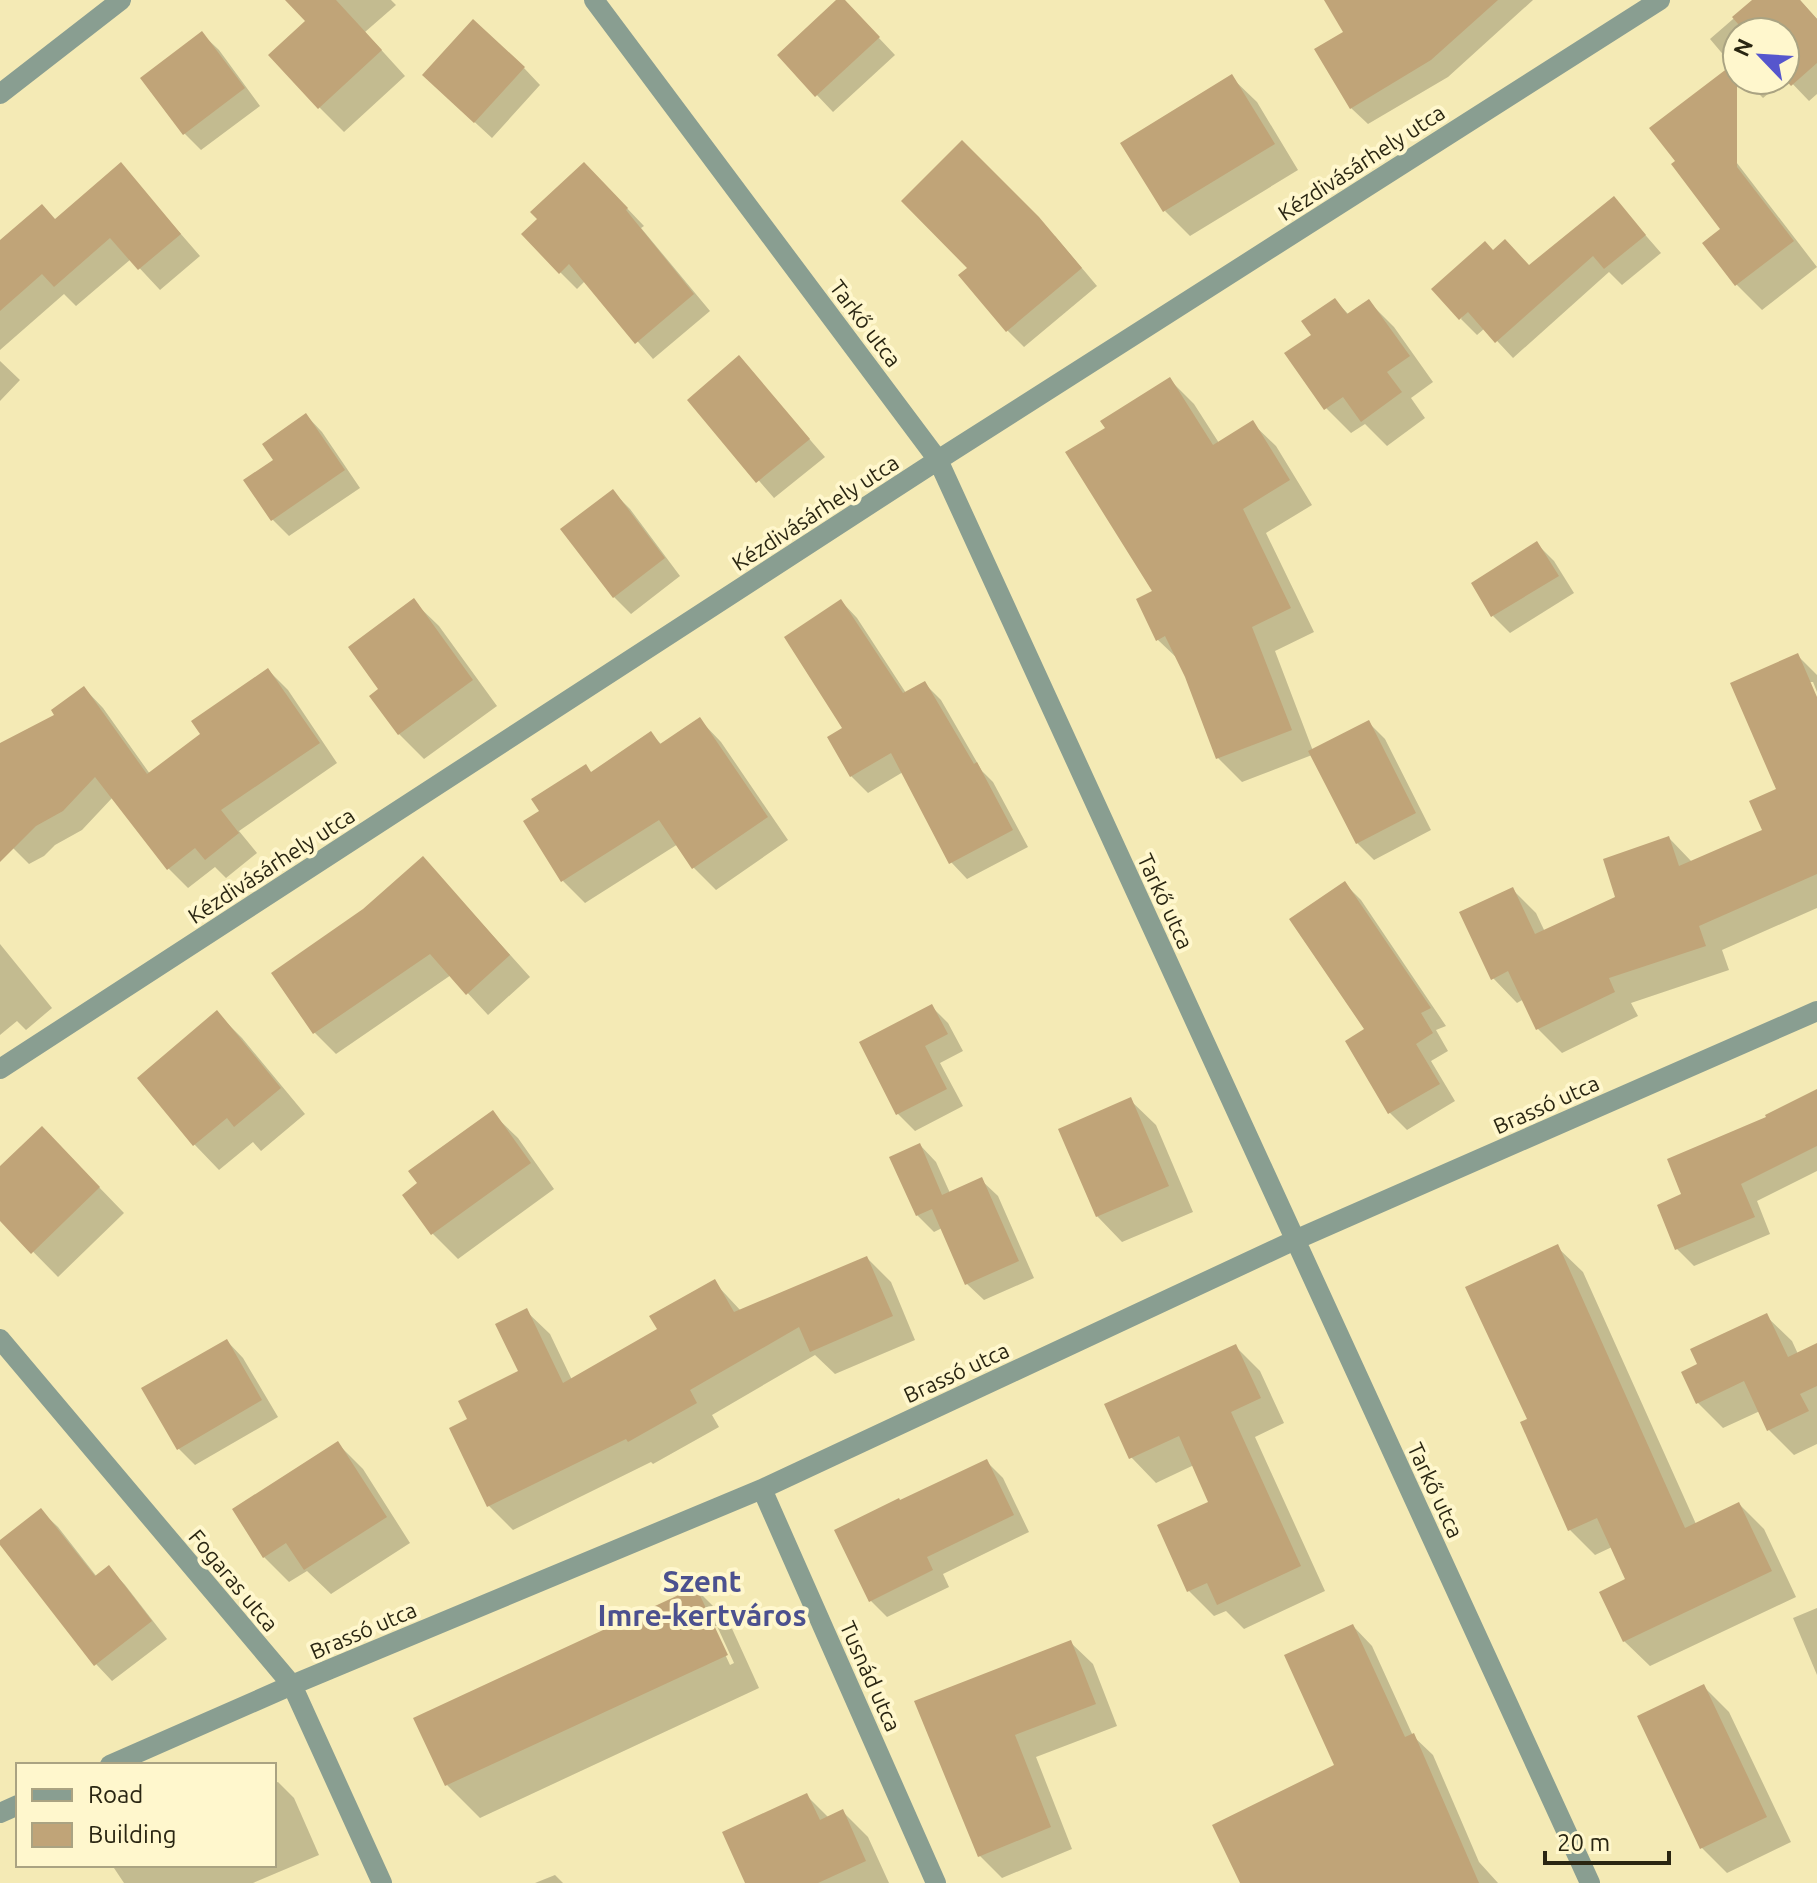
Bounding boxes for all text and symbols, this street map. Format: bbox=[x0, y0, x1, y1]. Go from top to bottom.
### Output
north arrow bbox=[1721, 16, 1801, 96]
text: N bbox=[1728, 35, 1757, 60]
street label: Kézdivásárhely utca bbox=[1273, 99, 1449, 225]
street label: Tarkő utca bbox=[825, 275, 907, 371]
street label: Kézdivásárhely utca bbox=[727, 449, 903, 575]
street label: Kézdivásárhely utca bbox=[183, 802, 359, 928]
street label: Tarkő utca bbox=[1133, 849, 1199, 953]
street label: Brassó utca bbox=[1489, 1070, 1603, 1138]
street label: Brassó utca bbox=[899, 1337, 1013, 1407]
street label: Tarkő utca bbox=[1403, 1438, 1469, 1542]
street label: Fogaras utca bbox=[184, 1524, 284, 1636]
district label: Szent Imre-kertváros bbox=[597, 1564, 807, 1632]
street label: Brassó utca bbox=[306, 1596, 420, 1664]
street label: Tusnád utca bbox=[836, 1617, 906, 1735]
legend bbox=[16, 1763, 276, 1867]
text: Road bbox=[88, 1781, 143, 1808]
scale bar bbox=[1545, 1815, 1669, 1865]
text: Building bbox=[88, 1821, 176, 1848]
text: 20 m bbox=[1557, 1829, 1610, 1856]

